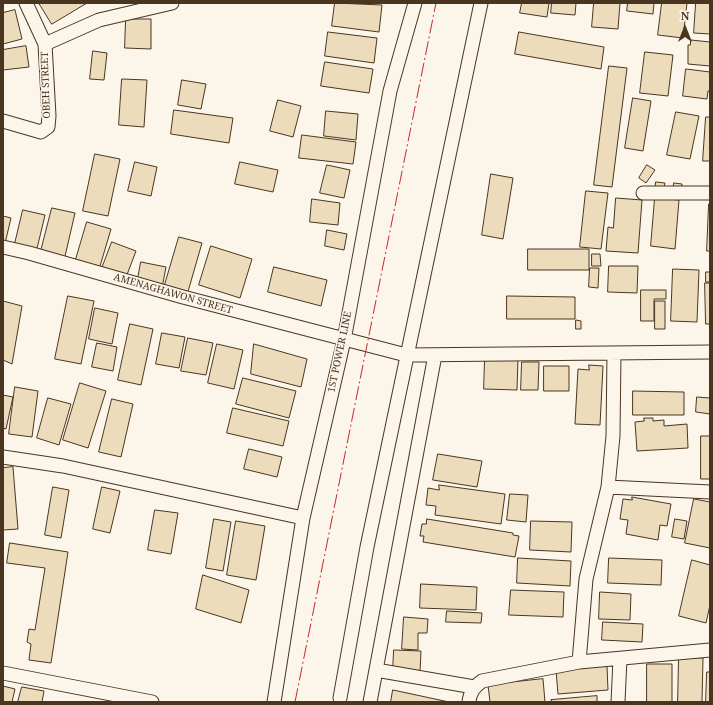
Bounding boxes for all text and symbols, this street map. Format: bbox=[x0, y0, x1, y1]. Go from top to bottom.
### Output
north arrow bbox=[665, 8, 705, 48]
text: N bbox=[681, 8, 689, 23]
street label: OBEH STREET bbox=[39, 51, 53, 119]
street label: AMENAGHAWON STREET bbox=[112, 271, 234, 317]
street label: 1ST POWER LINE bbox=[326, 310, 354, 394]

